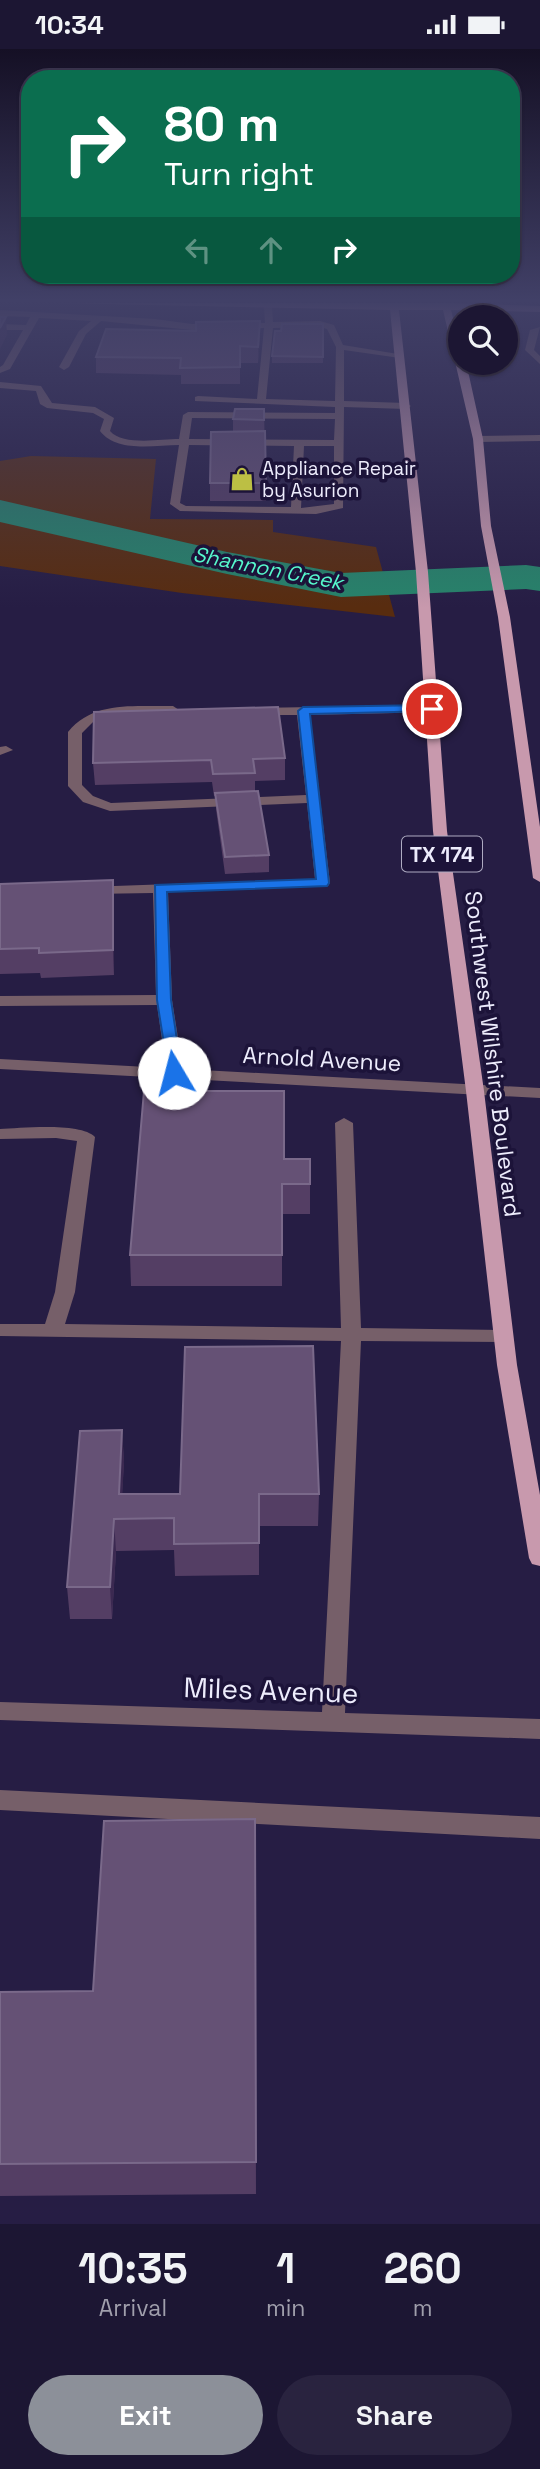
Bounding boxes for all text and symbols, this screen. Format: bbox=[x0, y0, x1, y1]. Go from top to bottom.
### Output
text: 10:34 bbox=[35, 8, 104, 42]
text: 80 m bbox=[164, 93, 279, 155]
icon: right bbox=[49, 98, 140, 189]
text: Turn right bbox=[164, 154, 314, 194]
icon: left bbox=[179, 231, 217, 269]
icon: ahead bbox=[252, 231, 290, 269]
icon: right bbox=[325, 231, 363, 269]
map controls bbox=[448, 305, 518, 375]
button: search bbox=[448, 305, 518, 375]
place label: Appliance Repair by Asurion bbox=[262, 456, 416, 503]
shop icon: Appliance Repair by Asurion bbox=[228, 465, 256, 493]
water label: Shannon Creek bbox=[191, 540, 348, 596]
pin bbox=[402, 679, 462, 739]
icon: arrive bbox=[413, 690, 451, 728]
road number: TX 174 bbox=[402, 837, 482, 871]
street label: Southwest Wilshire Boulevard bbox=[458, 889, 528, 1219]
position arrow bbox=[137, 1036, 211, 1110]
street label: Arnold Avenue bbox=[242, 1040, 402, 1078]
street label: Miles Avenue bbox=[183, 1669, 359, 1711]
text: 10:35 bbox=[78, 2242, 188, 2295]
text: 1 bbox=[276, 2242, 295, 2295]
text: 260 bbox=[384, 2242, 462, 2295]
text: Arrival bbox=[99, 2293, 167, 2323]
text: min bbox=[266, 2293, 305, 2323]
text: m bbox=[413, 2293, 433, 2323]
button: Exit bbox=[28, 2375, 263, 2455]
button: Share bbox=[277, 2375, 512, 2455]

